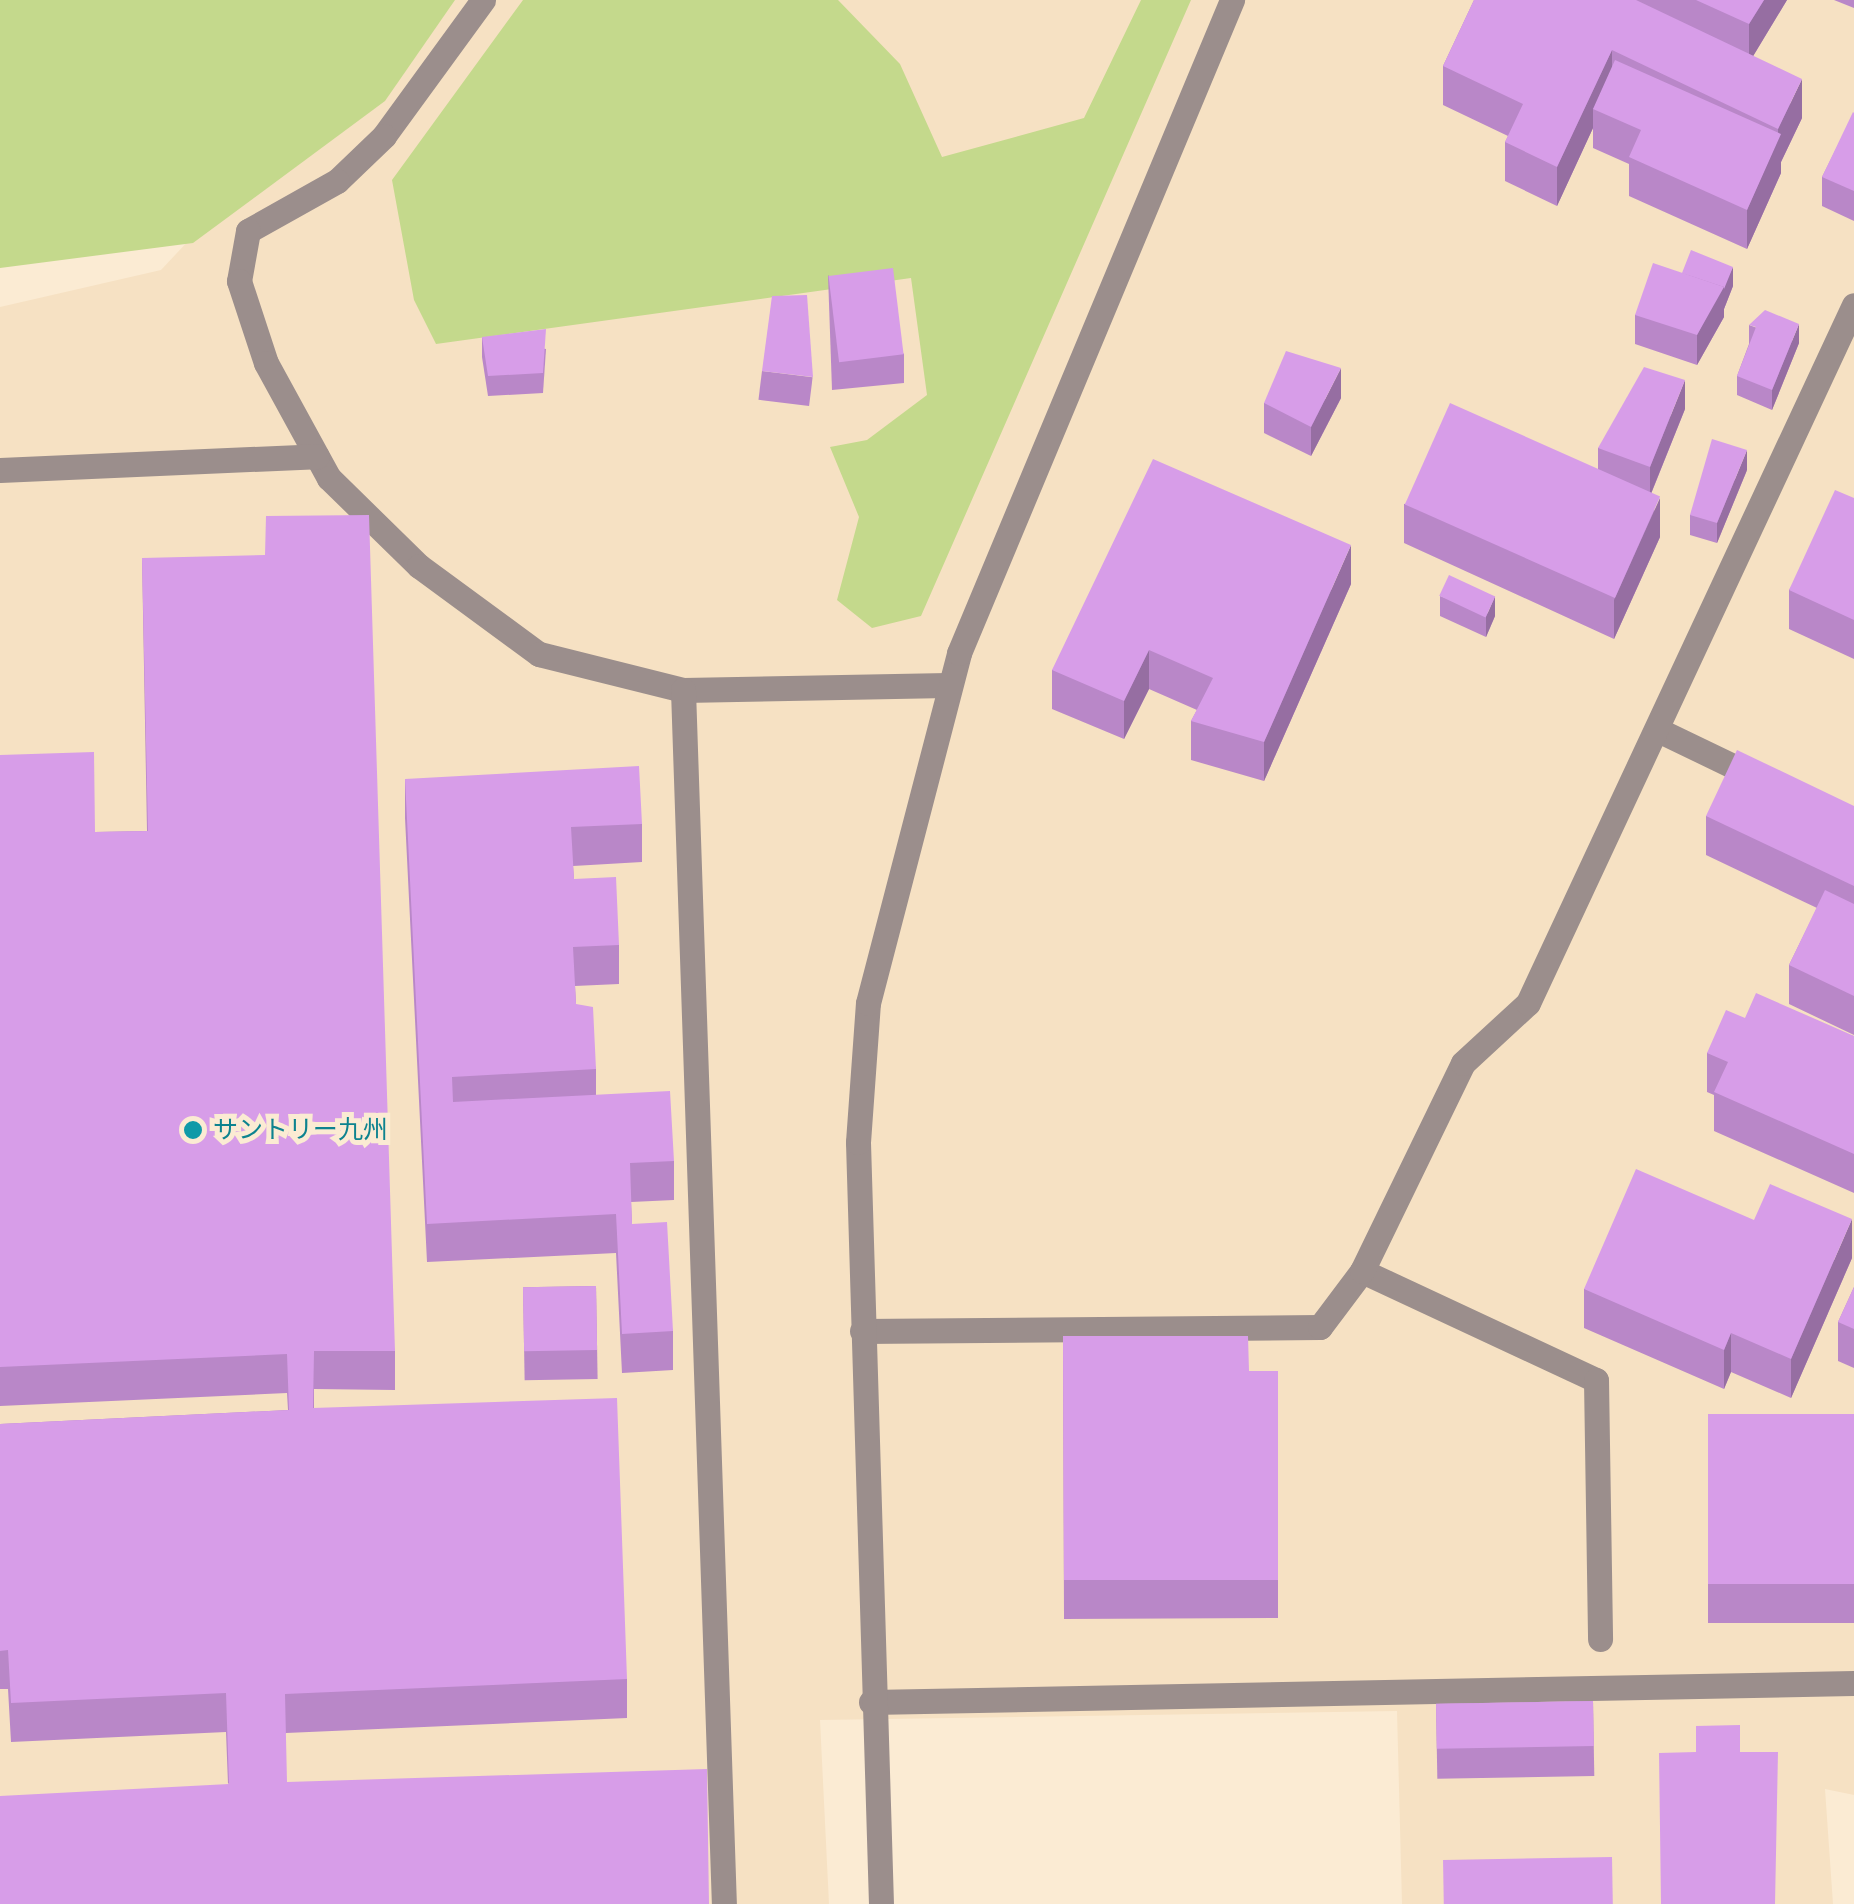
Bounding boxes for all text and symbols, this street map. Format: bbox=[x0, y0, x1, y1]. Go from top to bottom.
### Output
place label: サントリー九州 bbox=[213, 1115, 388, 1145]
marker: サントリー九州 bbox=[182, 1119, 204, 1141]

